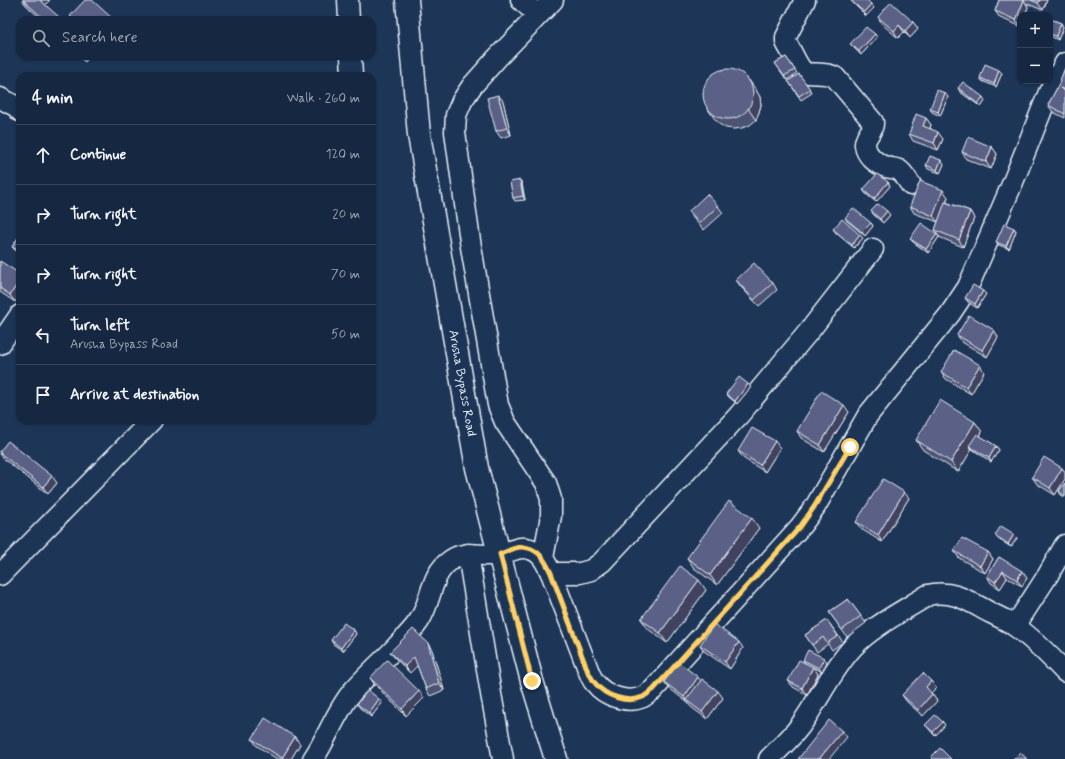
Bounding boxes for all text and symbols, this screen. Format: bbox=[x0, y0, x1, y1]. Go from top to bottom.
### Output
map controls bbox=[1017, 12, 1053, 84]
button: + bbox=[1017, 12, 1053, 48]
search box bbox=[16, 16, 376, 60]
icon: search bbox=[30, 27, 52, 49]
text: Search here bbox=[62, 28, 138, 48]
button: − bbox=[1017, 48, 1053, 84]
text: 4 min bbox=[32, 87, 73, 109]
text: Walk · 260 m bbox=[287, 90, 360, 107]
icon: ahead bbox=[32, 144, 54, 166]
text: Continue bbox=[70, 145, 126, 165]
text: 120 m bbox=[326, 146, 360, 163]
icon: right bbox=[32, 204, 54, 226]
text: Turn right bbox=[70, 205, 137, 225]
text: 20 m bbox=[332, 206, 360, 223]
icon: right bbox=[32, 264, 54, 286]
text: Turn right bbox=[70, 265, 137, 285]
text: 70 m bbox=[331, 266, 360, 283]
text: Turn left bbox=[70, 316, 130, 336]
icon: left bbox=[32, 324, 54, 346]
text: 50 m bbox=[331, 326, 360, 343]
street label: Arusha Bypass Road bbox=[444, 328, 480, 438]
text: Arusha Bypass Road bbox=[70, 336, 178, 353]
icon: arrive bbox=[32, 384, 54, 406]
text: Arrive at destination bbox=[70, 385, 199, 405]
route start bbox=[841, 438, 859, 456]
route end bbox=[523, 672, 541, 690]

